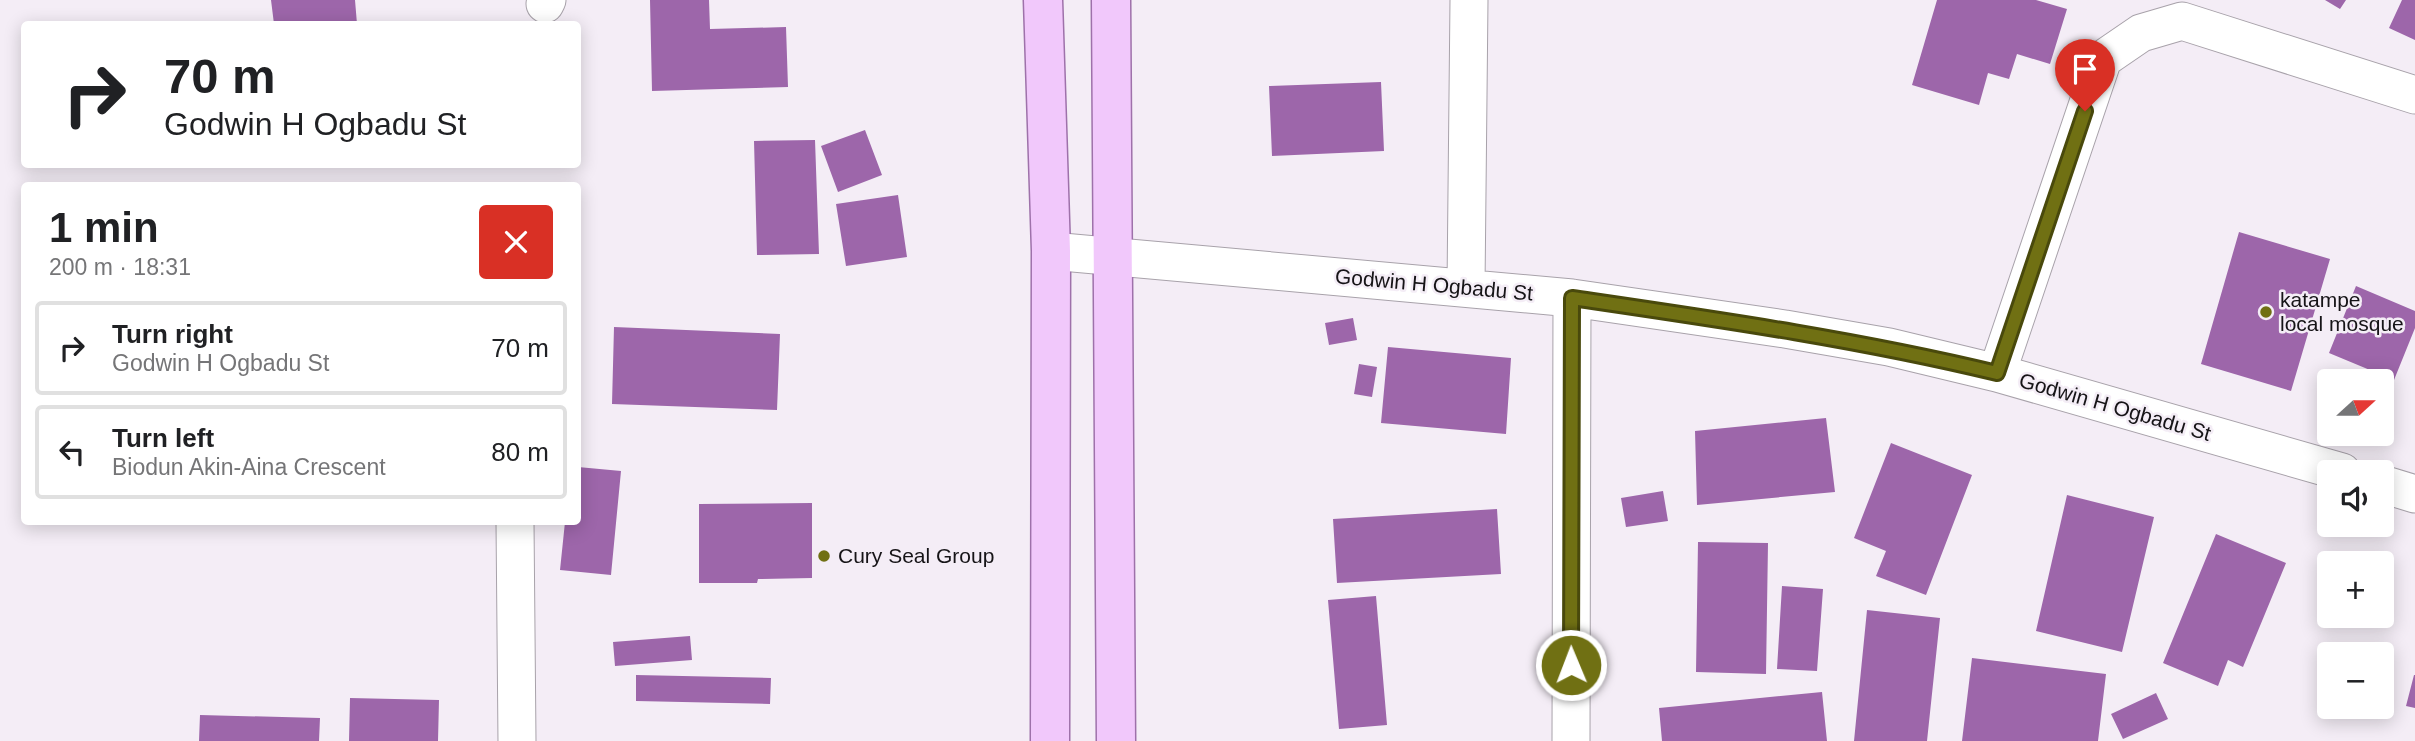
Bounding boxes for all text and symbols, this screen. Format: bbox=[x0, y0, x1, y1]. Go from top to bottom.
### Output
pin bbox=[2055, 39, 2115, 111]
icon: right bbox=[49, 49, 140, 140]
text: 70 m bbox=[164, 49, 276, 103]
icon: arrive bbox=[2066, 50, 2104, 88]
text: Godwin H Ogbadu St bbox=[164, 106, 466, 142]
text: 1 min bbox=[49, 204, 159, 251]
button: close bbox=[479, 205, 553, 279]
text: 200 m · 18:31 bbox=[49, 254, 191, 280]
street label: Godwin H Ogbadu St bbox=[1334, 264, 1534, 305]
place label: katampe local mosque bbox=[2280, 288, 2404, 335]
marker: katampe local mosque bbox=[2258, 304, 2274, 320]
text: Turn right bbox=[112, 319, 233, 349]
icon: right bbox=[53, 329, 91, 367]
text: 70 m bbox=[491, 333, 549, 363]
text: Godwin H Ogbadu St bbox=[112, 350, 329, 376]
street label: Godwin H Ogbadu St bbox=[2017, 368, 2214, 445]
north arrow bbox=[2317, 369, 2394, 446]
map controls bbox=[2317, 369, 2394, 719]
text: Turn left bbox=[112, 423, 214, 453]
icon: left bbox=[53, 433, 91, 471]
text: 80 m bbox=[491, 437, 549, 467]
text: Biodun Akin-Aina Crescent bbox=[112, 454, 386, 480]
button: sound bbox=[2317, 460, 2394, 537]
place label: Cury Seal Group bbox=[838, 544, 994, 567]
marker: Cury Seal Group bbox=[816, 548, 832, 564]
button: + bbox=[2317, 551, 2394, 628]
position arrow bbox=[1534, 628, 1608, 702]
button: − bbox=[2317, 642, 2394, 719]

